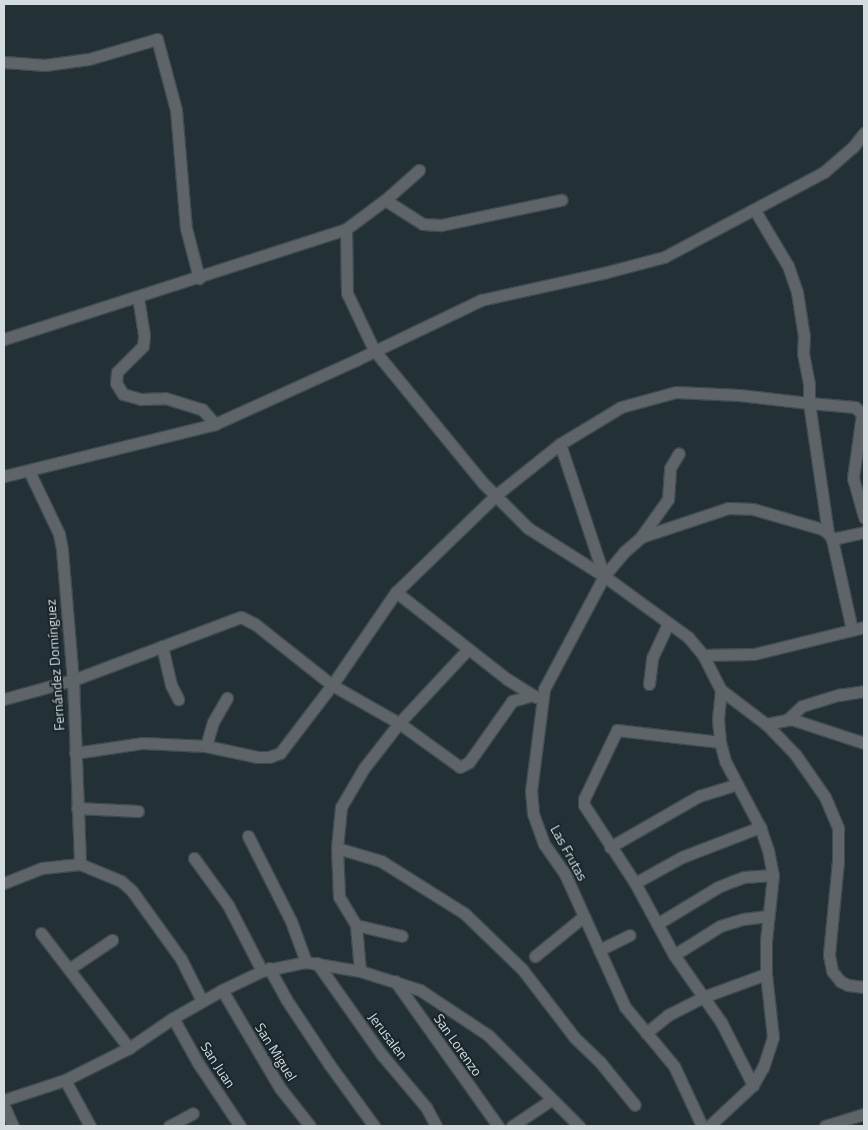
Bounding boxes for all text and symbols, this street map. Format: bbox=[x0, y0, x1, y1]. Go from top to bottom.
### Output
street label: Fernández Domínguez bbox=[42, 599, 68, 731]
street label: Las Frutas bbox=[547, 822, 591, 884]
street label: Jerusalen bbox=[365, 1009, 411, 1063]
street label: San Lorenzo bbox=[430, 1011, 486, 1079]
street label: San Miguel bbox=[252, 1020, 300, 1084]
street label: San Juan bbox=[197, 1039, 239, 1091]

